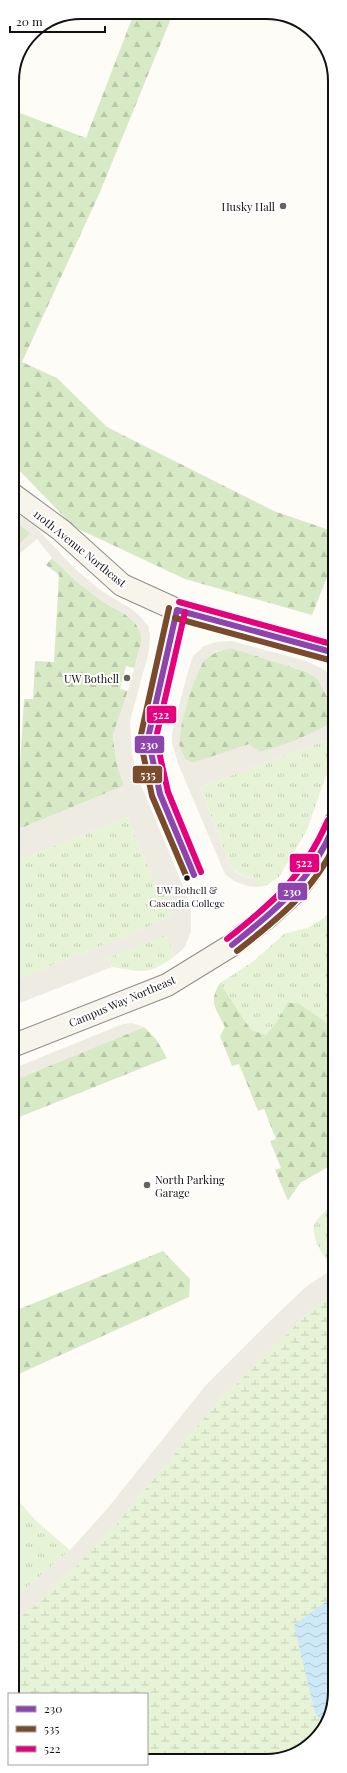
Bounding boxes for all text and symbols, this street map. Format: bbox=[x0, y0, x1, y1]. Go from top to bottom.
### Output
scale bar bbox=[10, 8, 105, 34]
text: 20 m bbox=[16, 13, 43, 29]
place label: Husky Hall bbox=[221, 199, 275, 214]
marker: Husky Hall bbox=[278, 201, 288, 211]
street label: 110th Avenue Northeast bbox=[31, 506, 130, 590]
place label: UW Bothell bbox=[64, 671, 119, 686]
marker: UW Bothell bbox=[122, 673, 132, 683]
line badge: 522 bbox=[146, 705, 177, 724]
text: 522 bbox=[153, 707, 170, 722]
line badge: 230 bbox=[134, 735, 165, 754]
text: 230 bbox=[140, 737, 158, 752]
line badge: 535 bbox=[132, 765, 163, 784]
text: 535 bbox=[140, 767, 156, 782]
line badge: 522 bbox=[289, 853, 320, 873]
text: 522 bbox=[296, 855, 313, 870]
marker: UW Bothell & Cascadia College bbox=[182, 873, 192, 883]
line badge: 230 bbox=[277, 882, 308, 901]
place label: UW Bothell & Cascadia College bbox=[149, 883, 225, 910]
text: 230 bbox=[283, 884, 301, 899]
street label: Campus Way Northeast bbox=[66, 972, 178, 1030]
place label: North Parking Garage bbox=[155, 1172, 225, 1200]
marker: North Parking Garage bbox=[142, 1180, 152, 1190]
legend bbox=[8, 1693, 148, 1765]
text: 230 bbox=[44, 1700, 62, 1716]
text: 535 bbox=[44, 1720, 59, 1736]
text: 522 bbox=[44, 1740, 61, 1756]

